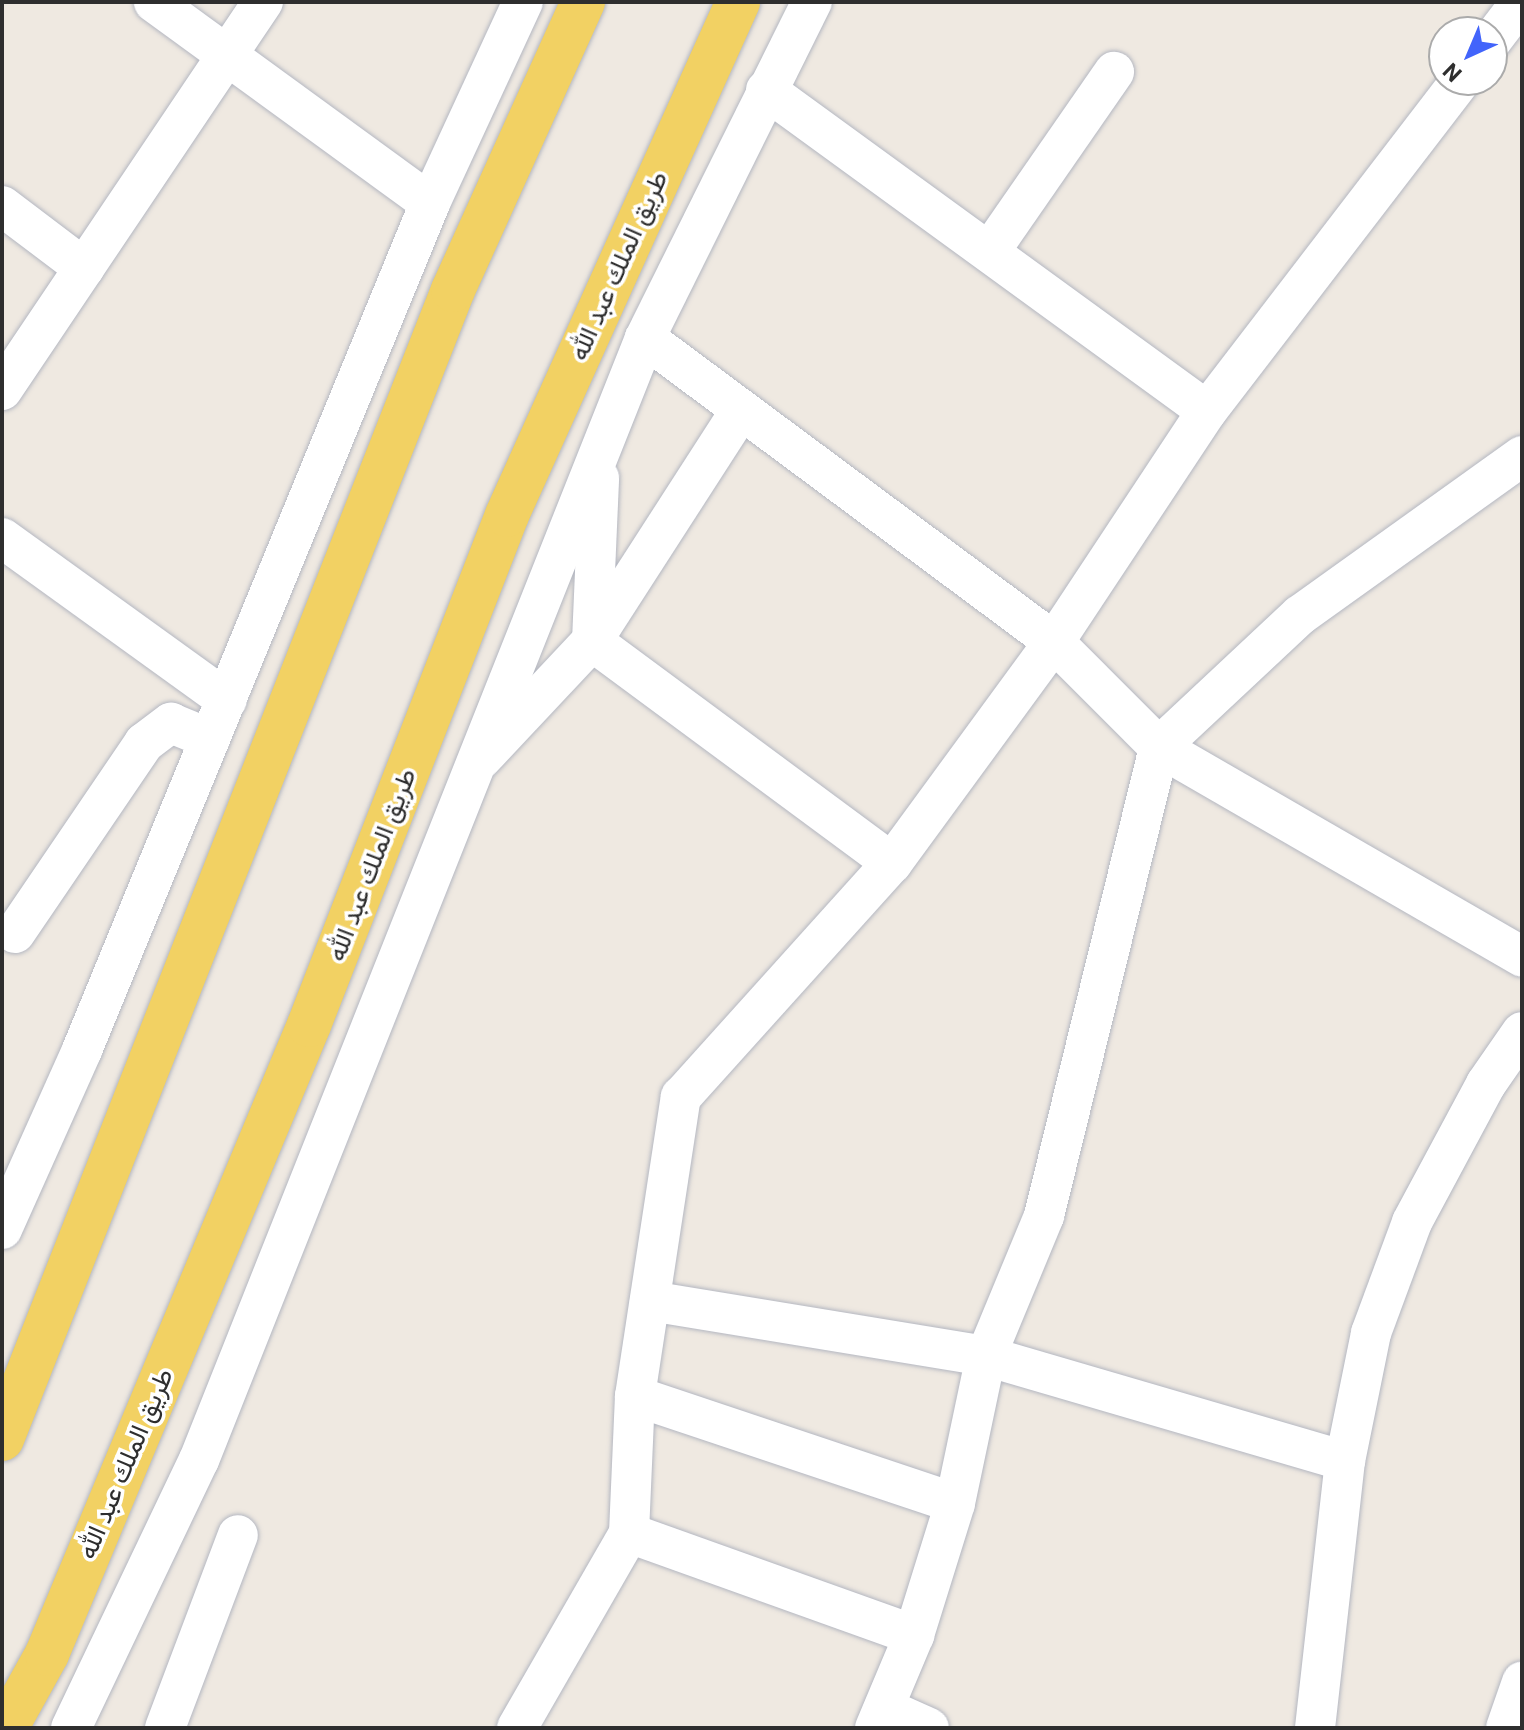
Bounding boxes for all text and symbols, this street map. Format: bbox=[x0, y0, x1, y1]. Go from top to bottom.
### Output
north arrow bbox=[1428, 16, 1508, 96]
text: N bbox=[1438, 58, 1467, 87]
street label: طريق الملك عبد الله bbox=[563, 167, 675, 365]
street label: طريق الملك عبد الله bbox=[321, 764, 423, 966]
street label: طريق الملك عبد الله bbox=[72, 1364, 180, 1564]

